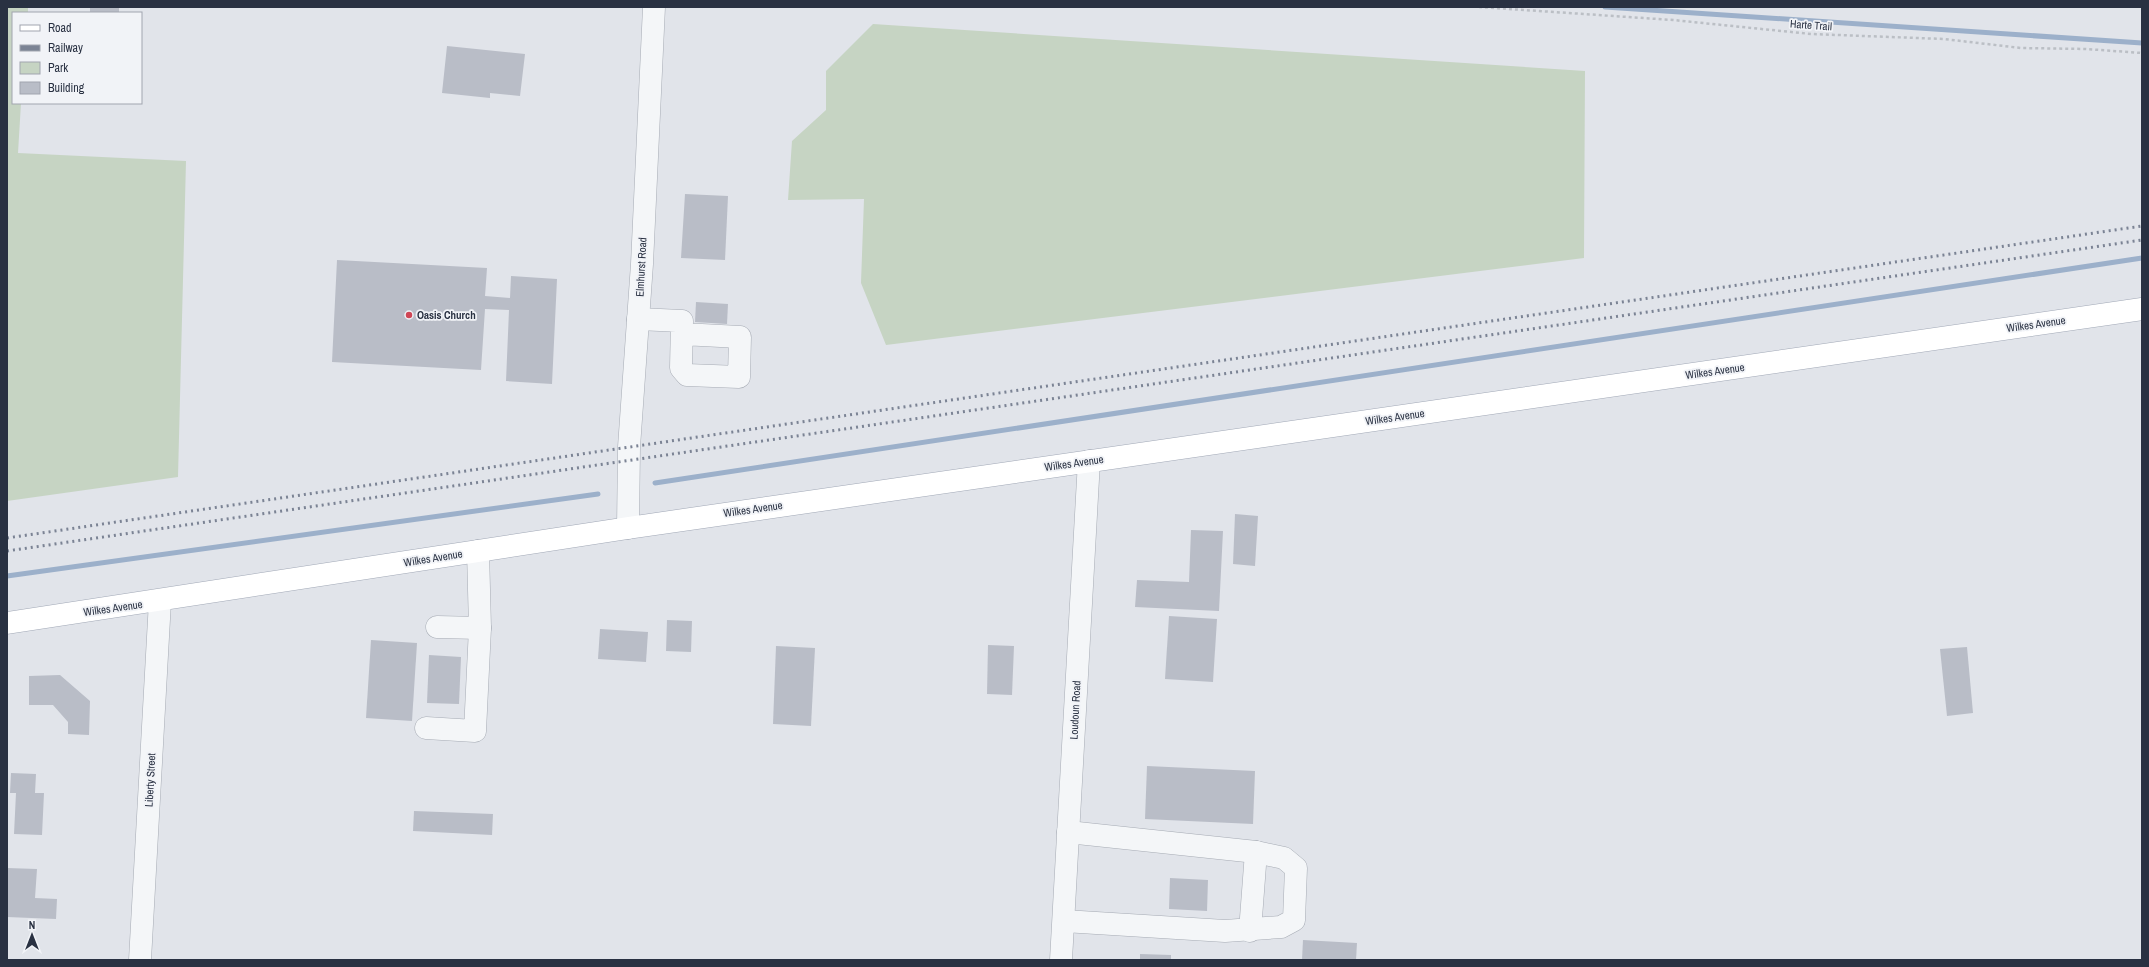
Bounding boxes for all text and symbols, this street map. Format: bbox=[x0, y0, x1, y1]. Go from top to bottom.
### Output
legend bbox=[12, 12, 142, 104]
street label: Harte Trail bbox=[1790, 17, 1832, 33]
text: Road bbox=[48, 20, 72, 36]
text: Railway bbox=[48, 40, 83, 56]
text: Park bbox=[48, 60, 68, 76]
text: Building bbox=[48, 80, 85, 96]
street label: Elmhurst Road bbox=[632, 237, 650, 297]
place label: Oasis Church bbox=[417, 308, 476, 322]
marker: Oasis Church bbox=[404, 310, 414, 320]
street label: Wilkes Avenue bbox=[2006, 313, 2066, 335]
street label: Wilkes Avenue bbox=[1685, 360, 1745, 382]
street label: Wilkes Avenue bbox=[1365, 406, 1425, 428]
street label: Wilkes Avenue bbox=[1044, 452, 1104, 474]
street label: Wilkes Avenue bbox=[723, 498, 783, 520]
street label: Wilkes Avenue bbox=[403, 546, 463, 570]
street label: Wilkes Avenue bbox=[83, 597, 143, 619]
street label: Loudoun Road bbox=[1066, 680, 1084, 740]
street label: Liberty Street bbox=[142, 752, 158, 807]
north arrow bbox=[12, 915, 52, 955]
text: N bbox=[29, 918, 35, 932]

